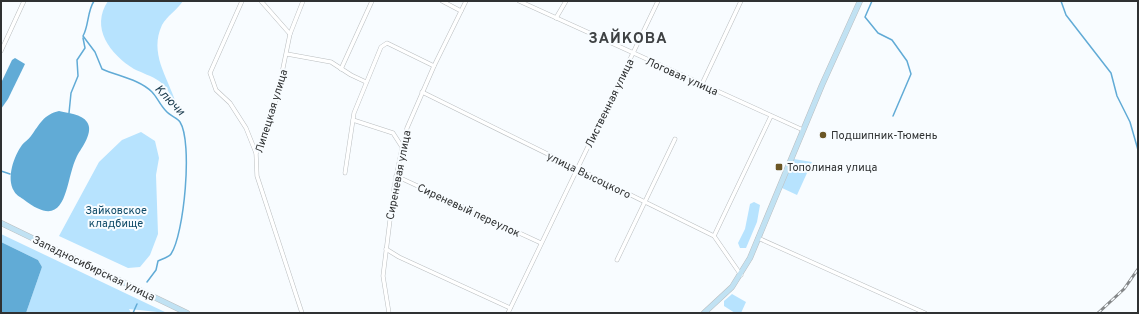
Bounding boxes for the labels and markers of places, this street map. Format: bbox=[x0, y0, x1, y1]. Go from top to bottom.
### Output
place label: Подшипник-Тюмень bbox=[831, 129, 938, 143]
marker: Подшипник-Тюмень bbox=[818, 130, 828, 140]
place label: Тополиная улица bbox=[787, 161, 878, 175]
marker: Тополиная улица bbox=[774, 162, 784, 172]

